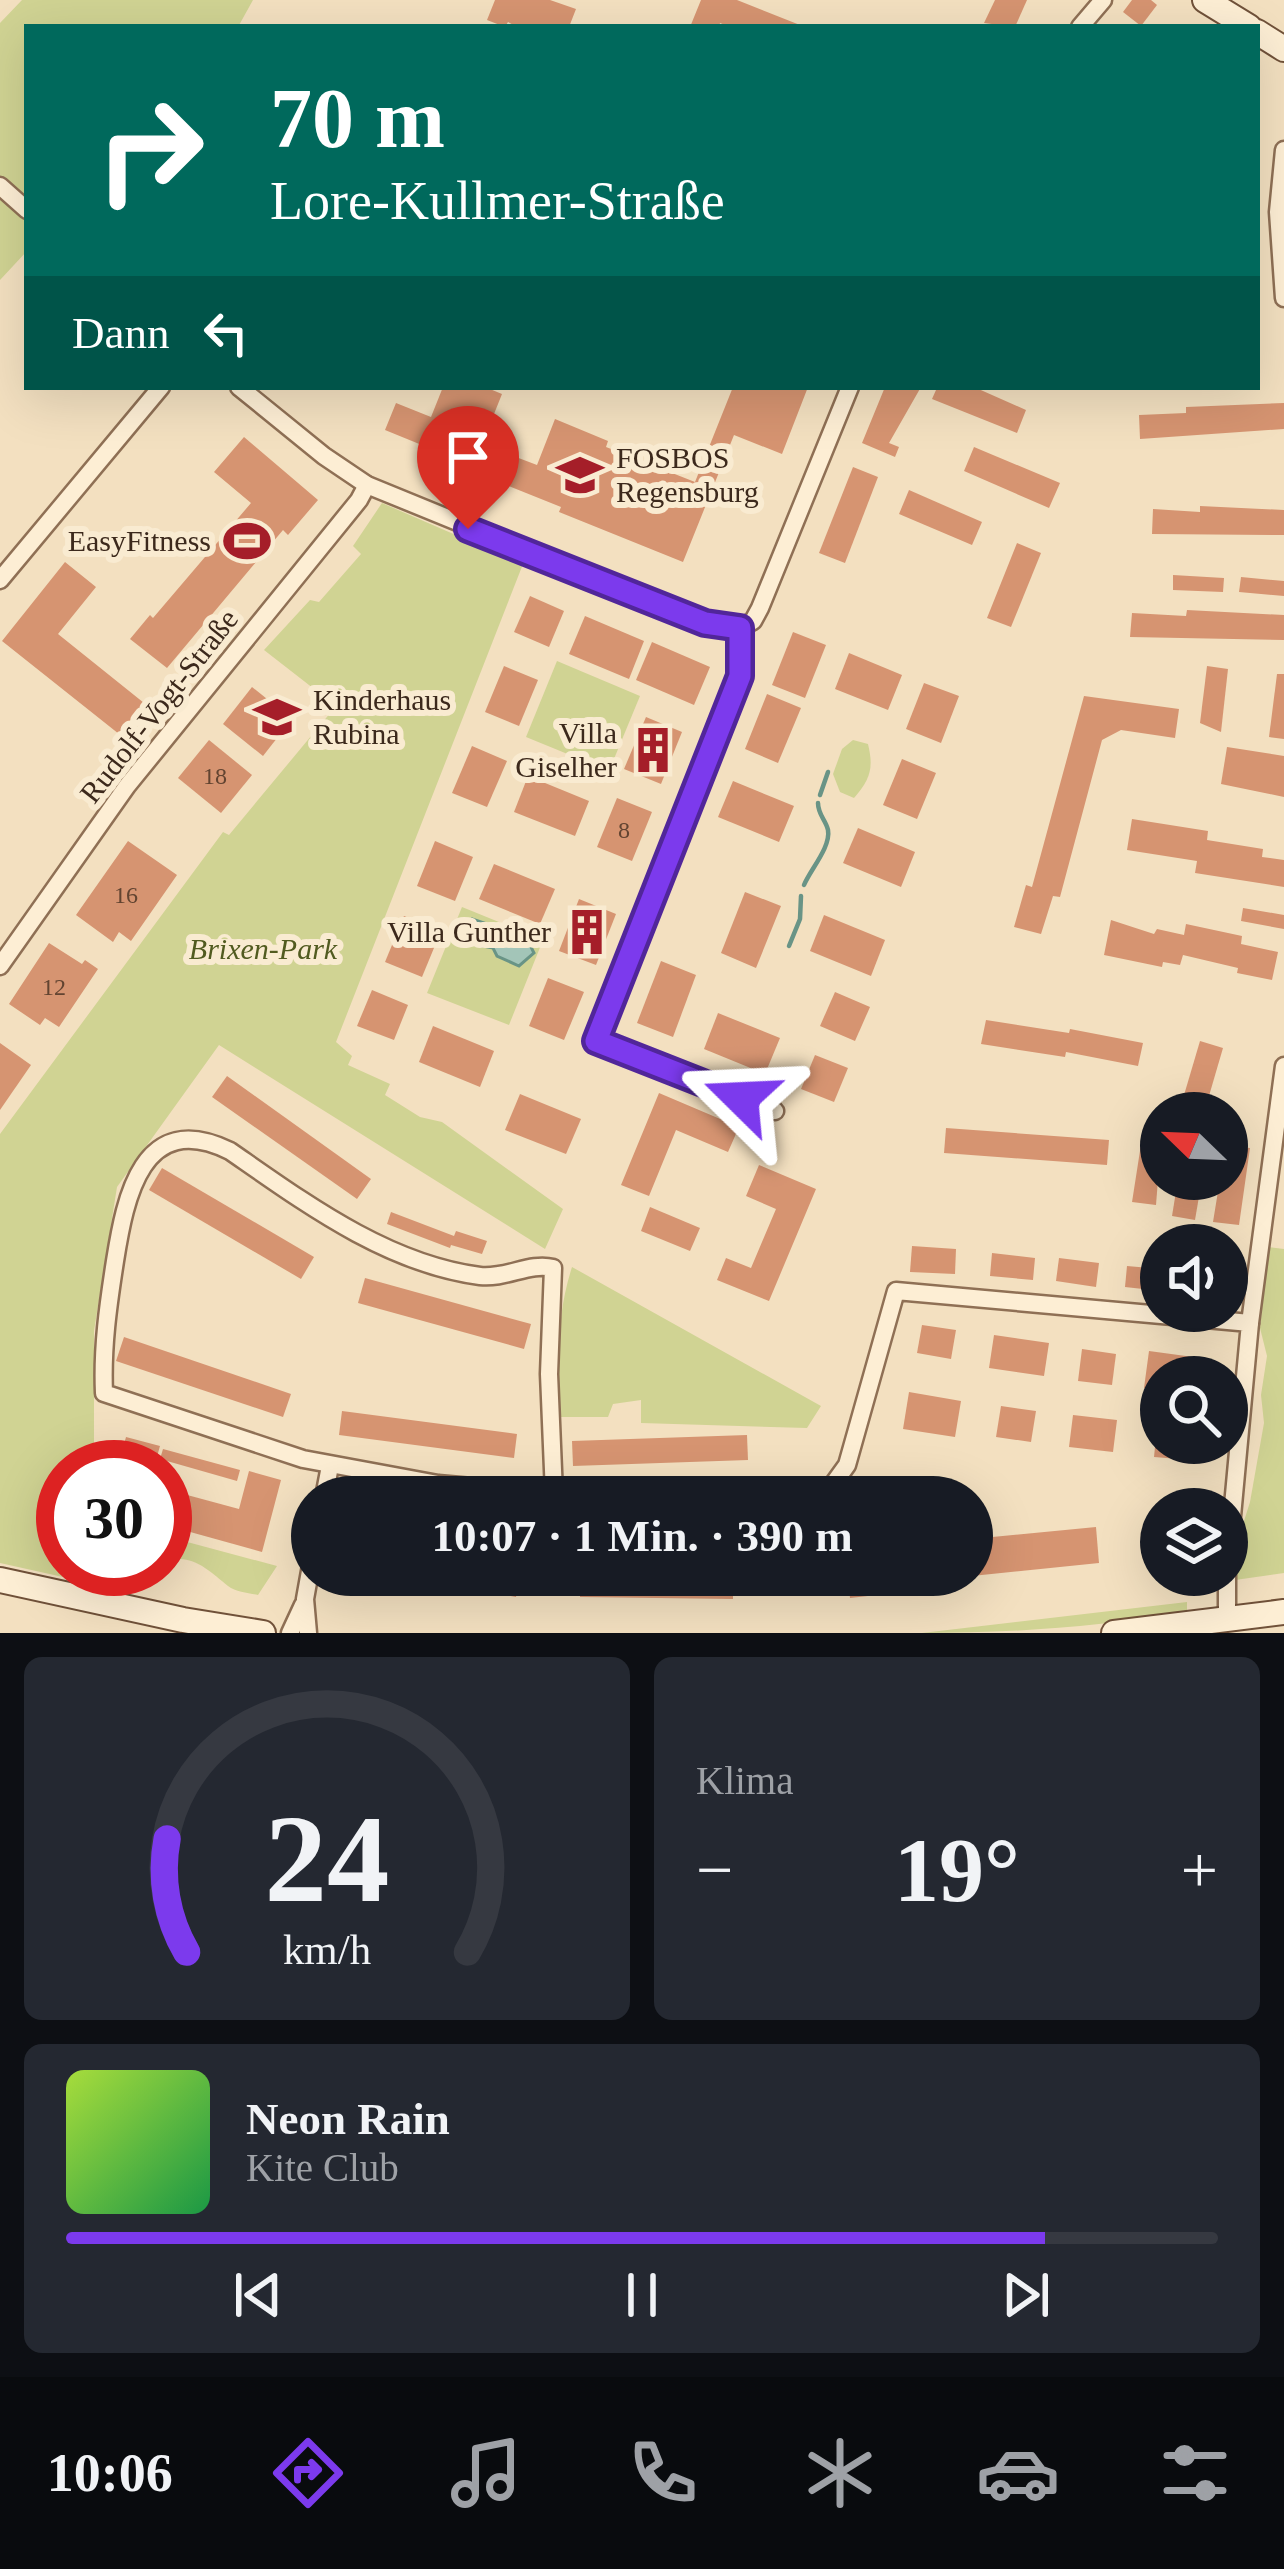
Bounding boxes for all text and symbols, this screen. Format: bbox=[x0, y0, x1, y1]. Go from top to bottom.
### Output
icon: right bbox=[72, 72, 228, 228]
text: 70 m bbox=[270, 72, 445, 165]
text: Lore-Kullmer-Straße bbox=[270, 171, 725, 231]
icon: left bbox=[193, 300, 259, 366]
text: Dann bbox=[72, 308, 169, 358]
pin bbox=[417, 406, 519, 529]
icon: arrive bbox=[435, 424, 501, 490]
place label: FOSBOS Regensburg bbox=[616, 441, 759, 508]
school or university icon: FOSBOS Regensburg bbox=[555, 450, 605, 500]
sports icon: EasyFitness bbox=[222, 516, 272, 566]
place label: EasyFitness bbox=[68, 524, 211, 557]
street label: Rudolf-Vogt-Straße bbox=[73, 603, 244, 809]
place label: Kinderhaus Rubina bbox=[313, 683, 451, 750]
school or university icon: Kinderhaus Rubina bbox=[252, 692, 302, 742]
place label: Villa Giselher bbox=[515, 716, 617, 783]
building icon: Villa Giselher bbox=[628, 725, 678, 775]
house number: 18 bbox=[203, 763, 227, 789]
house number: 8 bbox=[618, 817, 630, 843]
house number: 16 bbox=[114, 882, 138, 908]
building icon: Villa Gunther bbox=[562, 907, 612, 957]
place label: Villa Gunther bbox=[387, 915, 551, 948]
park label: Brixen-Park bbox=[189, 932, 338, 965]
house number: 12 bbox=[42, 974, 66, 1000]
position arrow bbox=[678, 1035, 804, 1161]
north arrow bbox=[1140, 1092, 1248, 1200]
map controls bbox=[1140, 1092, 1248, 1596]
button: sound bbox=[1140, 1224, 1248, 1332]
button: search bbox=[1140, 1356, 1248, 1464]
speed limit sign: 30 bbox=[36, 1440, 192, 1596]
button: layers bbox=[1140, 1488, 1248, 1596]
text: 10:07 · 1 Min. · 390 m bbox=[431, 1511, 853, 1561]
text: Klima bbox=[696, 1759, 793, 1802]
text: 24 bbox=[265, 1790, 389, 1928]
text: 19° bbox=[894, 1821, 1020, 1920]
text: − bbox=[696, 1833, 733, 1906]
text: + bbox=[1181, 1833, 1218, 1906]
text: km/h bbox=[283, 1925, 371, 1972]
text: Neon Rain bbox=[246, 2094, 450, 2144]
text: Kite Club bbox=[246, 2146, 399, 2189]
icon: previous bbox=[225, 2262, 291, 2328]
icon: pause bbox=[609, 2262, 675, 2328]
icon: next bbox=[993, 2262, 1059, 2328]
icon: directions bbox=[266, 2431, 350, 2515]
icon: music bbox=[444, 2431, 528, 2515]
icon: phone bbox=[621, 2431, 705, 2515]
icon: climate bbox=[798, 2431, 882, 2515]
icon: car bbox=[976, 2431, 1060, 2515]
icon: filters bbox=[1153, 2431, 1237, 2515]
text: 10:06 bbox=[47, 2443, 173, 2503]

